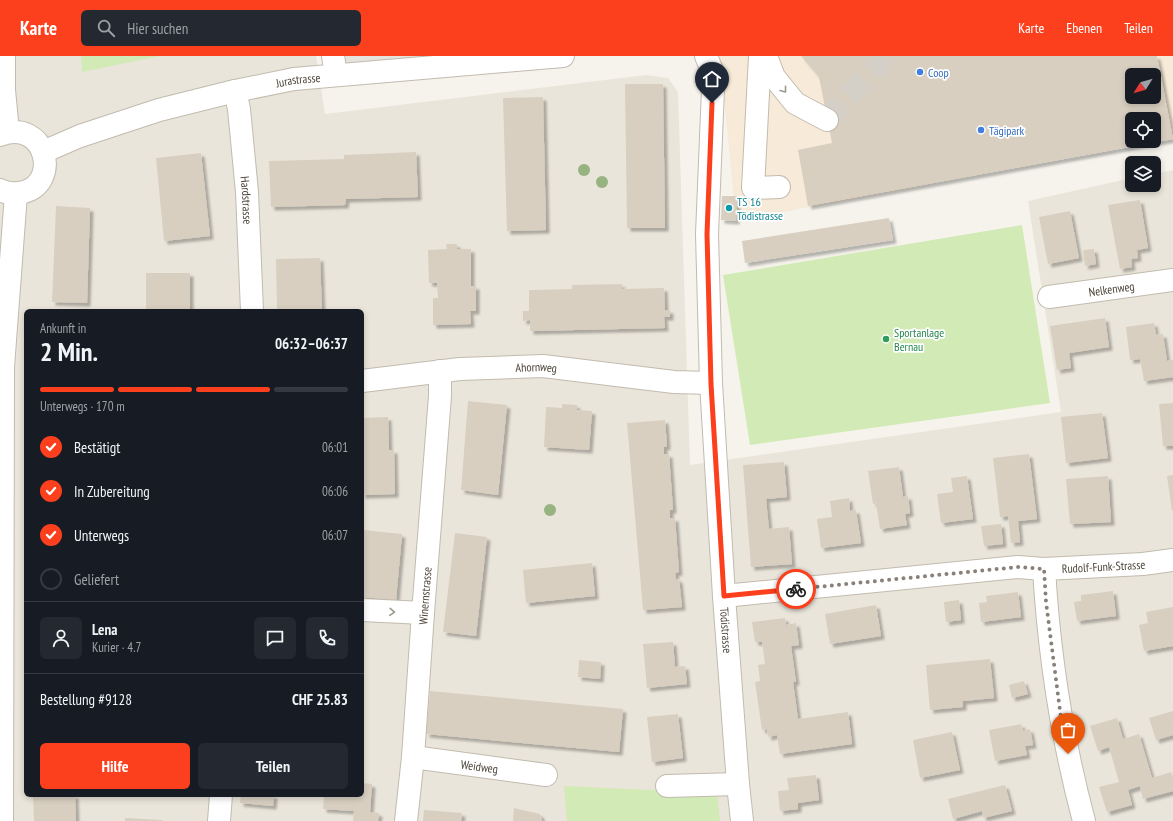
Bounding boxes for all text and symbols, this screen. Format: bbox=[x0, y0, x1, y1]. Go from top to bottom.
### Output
search box bbox=[81, 10, 361, 46]
text: Karte bbox=[20, 16, 57, 40]
icon: search bbox=[95, 17, 117, 39]
text: Hier suchen bbox=[127, 19, 188, 38]
text: Karte bbox=[1018, 19, 1044, 37]
text: Ebenen bbox=[1066, 19, 1102, 37]
text: Teilen bbox=[1124, 19, 1153, 37]
pin bbox=[695, 62, 729, 103]
place label: Coop bbox=[928, 65, 949, 80]
marker: Coop bbox=[915, 67, 925, 77]
icon: home bbox=[701, 68, 723, 90]
north arrow bbox=[1125, 68, 1161, 104]
map controls bbox=[1125, 68, 1161, 192]
street label: Jurastrasse bbox=[273, 69, 321, 90]
one-way arrow bbox=[779, 85, 786, 92]
button: locate bbox=[1125, 112, 1161, 148]
place label: Tägipark bbox=[989, 123, 1025, 138]
marker: Tägipark bbox=[976, 125, 986, 135]
button: layers bbox=[1125, 156, 1161, 192]
street label: Hardstrasse bbox=[238, 175, 256, 225]
place label: TS 16 Tödistrasse bbox=[737, 194, 783, 223]
marker: TS 16 Tödistrasse bbox=[724, 203, 734, 213]
street label: Nelkenweg bbox=[1088, 278, 1135, 299]
text: Ankunft in bbox=[40, 320, 86, 337]
place label: Sportanlage Bernau bbox=[894, 325, 944, 354]
text: 06:32–06:37 bbox=[275, 334, 348, 353]
marker: Sportanlage Bernau bbox=[881, 334, 891, 344]
text: 2 Min. bbox=[40, 335, 98, 368]
street label: Ahornweg bbox=[515, 358, 558, 375]
text: Unterwegs · 170 m bbox=[40, 398, 125, 415]
icon: check bbox=[40, 436, 62, 458]
text: Bestätigt bbox=[74, 438, 120, 457]
text: 06:01 bbox=[322, 439, 348, 456]
icon: check bbox=[40, 480, 62, 502]
text: In Zubereitung bbox=[74, 482, 150, 501]
text: 06:06 bbox=[322, 483, 348, 500]
icon: check bbox=[40, 524, 62, 546]
text: Unterwegs bbox=[74, 526, 129, 545]
text: 06:07 bbox=[322, 527, 348, 544]
street label: Rudolf-Funk-Strasse bbox=[1061, 556, 1146, 576]
street label: Winernstrasse bbox=[415, 566, 434, 625]
courier bbox=[776, 569, 816, 609]
text: Geliefert bbox=[74, 570, 119, 589]
icon: bike bbox=[785, 578, 807, 600]
one-way arrow bbox=[389, 607, 395, 616]
street label: Tödistrasse bbox=[717, 607, 736, 654]
button: person bbox=[40, 617, 82, 659]
button: chat bbox=[254, 617, 296, 659]
button: phone bbox=[306, 617, 348, 659]
text: Lena bbox=[92, 620, 117, 639]
text: Kurier · 4.7 bbox=[92, 639, 141, 656]
text: Bestellung #9128 bbox=[40, 690, 132, 709]
text: CHF 25.83 bbox=[292, 690, 348, 709]
pin bbox=[1051, 713, 1085, 754]
icon: bag bbox=[1057, 719, 1079, 741]
button: Hilfe bbox=[40, 743, 190, 789]
button: Teilen bbox=[198, 743, 348, 789]
street label: Weidweg bbox=[460, 756, 499, 776]

